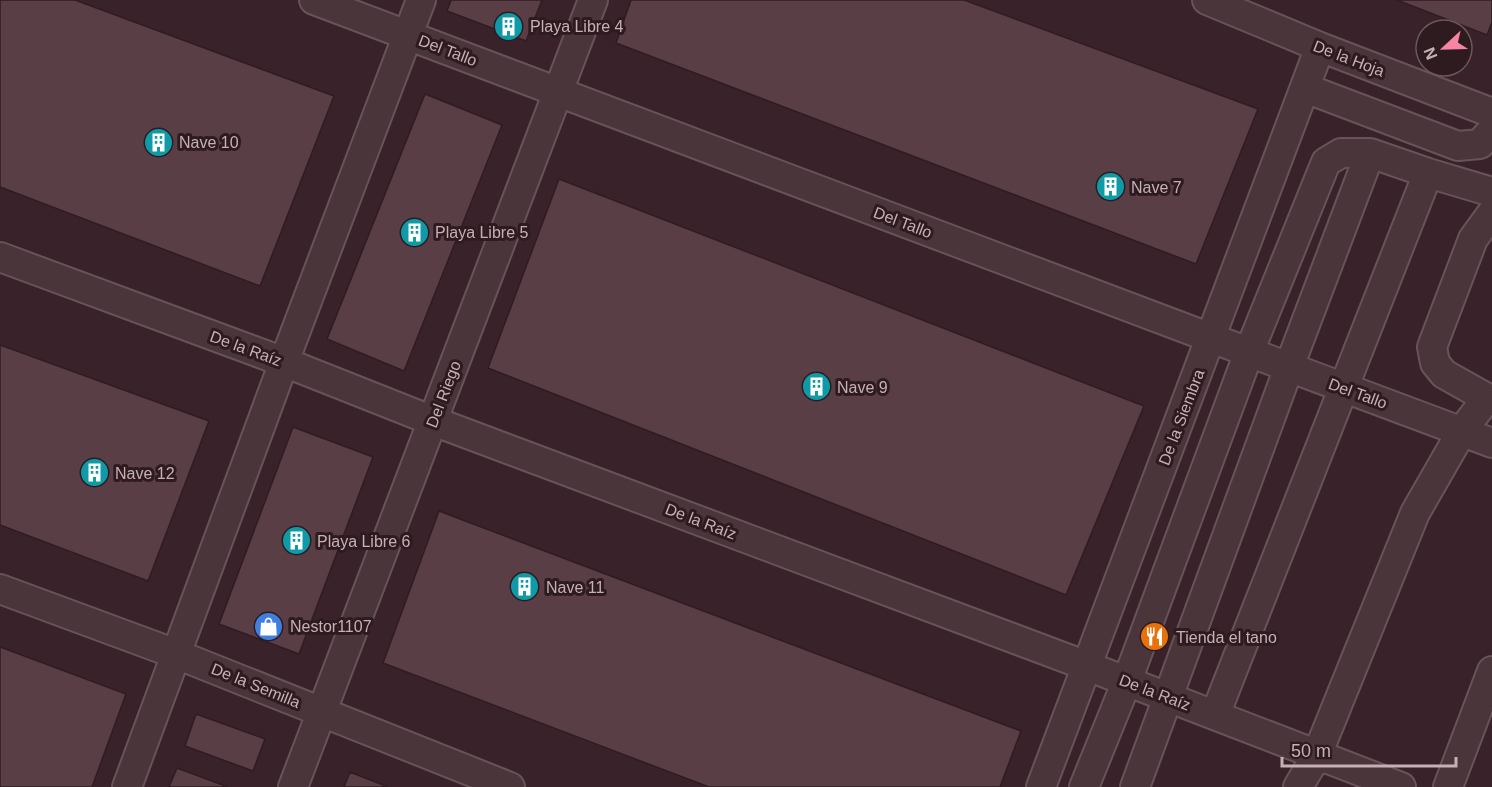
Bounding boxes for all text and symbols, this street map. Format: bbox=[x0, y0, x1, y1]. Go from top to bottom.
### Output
building icon: Playa Libre 4 bbox=[493, 10, 525, 42]
place label: Playa Libre 4 bbox=[530, 18, 623, 35]
north arrow bbox=[1414, 18, 1474, 78]
street label: Del Tallo bbox=[416, 32, 479, 69]
street label: De la Hoja bbox=[1311, 37, 1387, 80]
text: N bbox=[1421, 45, 1441, 62]
building icon: Nave 10 bbox=[142, 126, 174, 158]
place label: Nave 10 bbox=[179, 134, 239, 151]
building icon: Nave 7 bbox=[1094, 171, 1126, 203]
place label: Nave 7 bbox=[1131, 179, 1182, 196]
street label: Del Tallo bbox=[871, 204, 934, 241]
building icon: Playa Libre 5 bbox=[398, 216, 430, 248]
place label: Playa Libre 5 bbox=[435, 224, 528, 241]
street label: De la Raíz bbox=[208, 328, 284, 369]
street label: Del Riego bbox=[423, 358, 464, 430]
street label: De la Siembra bbox=[1155, 367, 1208, 468]
building icon: Nave 9 bbox=[800, 371, 832, 403]
street label: Del Tallo bbox=[1326, 375, 1390, 412]
place label: Nave 9 bbox=[837, 379, 888, 396]
building icon: Nave 12 bbox=[78, 457, 110, 489]
place label: Nave 12 bbox=[115, 465, 175, 482]
street label: De la Raíz bbox=[663, 500, 739, 543]
building icon: Playa Libre 6 bbox=[280, 525, 312, 557]
place label: Playa Libre 6 bbox=[317, 533, 410, 550]
building icon: Nave 11 bbox=[509, 571, 541, 603]
place label: Nave 11 bbox=[546, 579, 605, 596]
shop icon: Nestor1107 bbox=[253, 610, 285, 642]
place label: Nestor1107 bbox=[290, 618, 372, 635]
restaurant icon: Tienda el tano bbox=[1139, 621, 1171, 653]
place label: Tienda el tano bbox=[1176, 629, 1277, 646]
street label: De la Semilla bbox=[209, 660, 303, 711]
street label: De la Raíz bbox=[1117, 671, 1193, 714]
scale bar bbox=[1282, 730, 1456, 768]
text: 50 m bbox=[1291, 741, 1331, 761]

